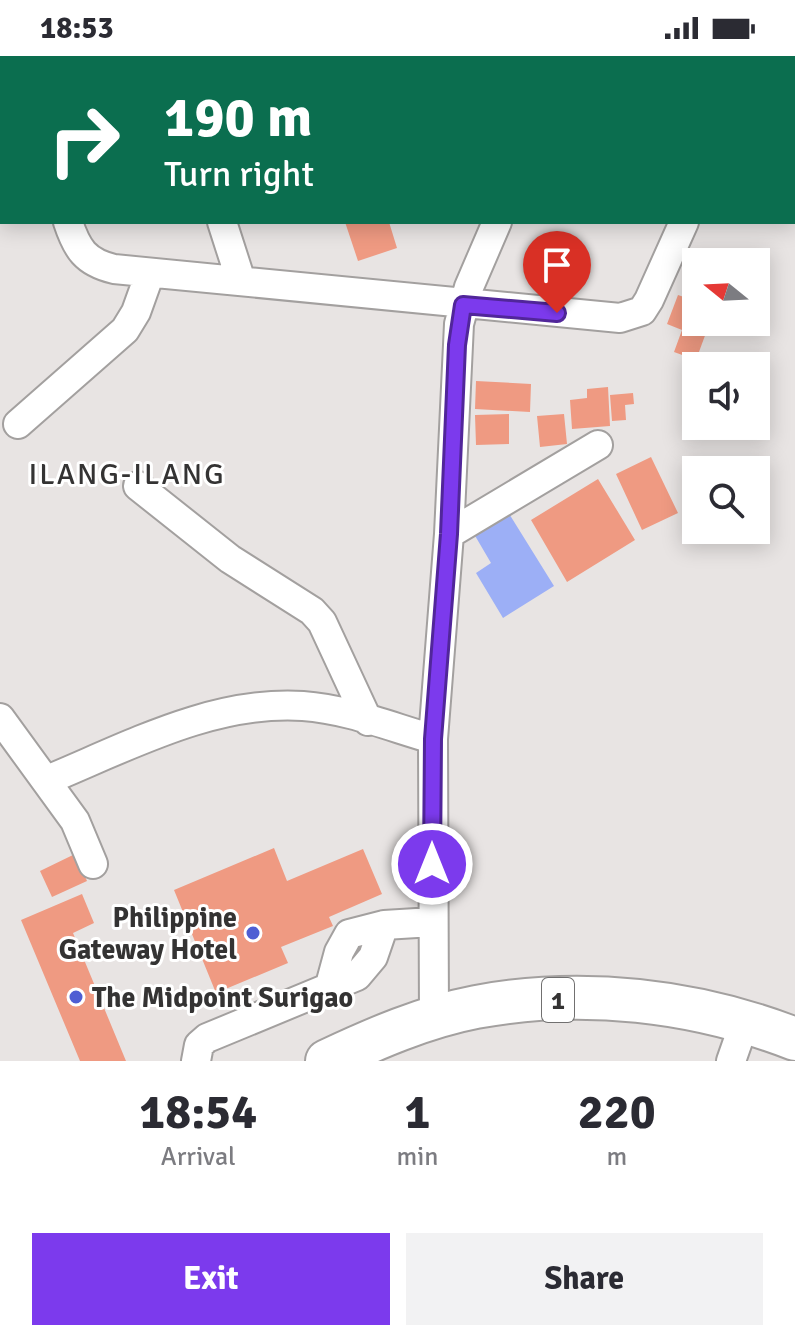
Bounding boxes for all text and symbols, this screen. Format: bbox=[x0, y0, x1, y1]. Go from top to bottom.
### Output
text: 18:53 bbox=[40, 10, 114, 47]
text: 190 m bbox=[164, 83, 312, 152]
icon: right bbox=[32, 88, 136, 192]
text: Turn right bbox=[164, 152, 314, 197]
pin bbox=[523, 231, 591, 313]
icon: arrive bbox=[535, 243, 579, 287]
north arrow bbox=[682, 248, 770, 336]
map controls bbox=[682, 248, 770, 544]
button: sound bbox=[682, 352, 770, 440]
district label: ILANG-ILANG bbox=[29, 456, 225, 493]
button: search bbox=[682, 456, 770, 544]
position arrow bbox=[390, 822, 474, 906]
place label: Philippine Gateway Hotel bbox=[59, 901, 237, 967]
marker: Philippine Gateway Hotel bbox=[244, 924, 262, 942]
road number: 1 bbox=[542, 978, 574, 1022]
place label: The Midpoint Surigao bbox=[92, 981, 353, 1015]
marker: The Midpoint Surigao bbox=[67, 988, 85, 1006]
text: 18:54 bbox=[139, 1083, 257, 1142]
text: 1 bbox=[405, 1083, 430, 1142]
text: 220 bbox=[578, 1083, 656, 1142]
text: Arrival bbox=[161, 1141, 236, 1173]
text: min bbox=[397, 1141, 439, 1173]
text: m bbox=[606, 1141, 627, 1173]
button: Exit bbox=[32, 1233, 390, 1325]
button: Share bbox=[406, 1233, 763, 1325]

